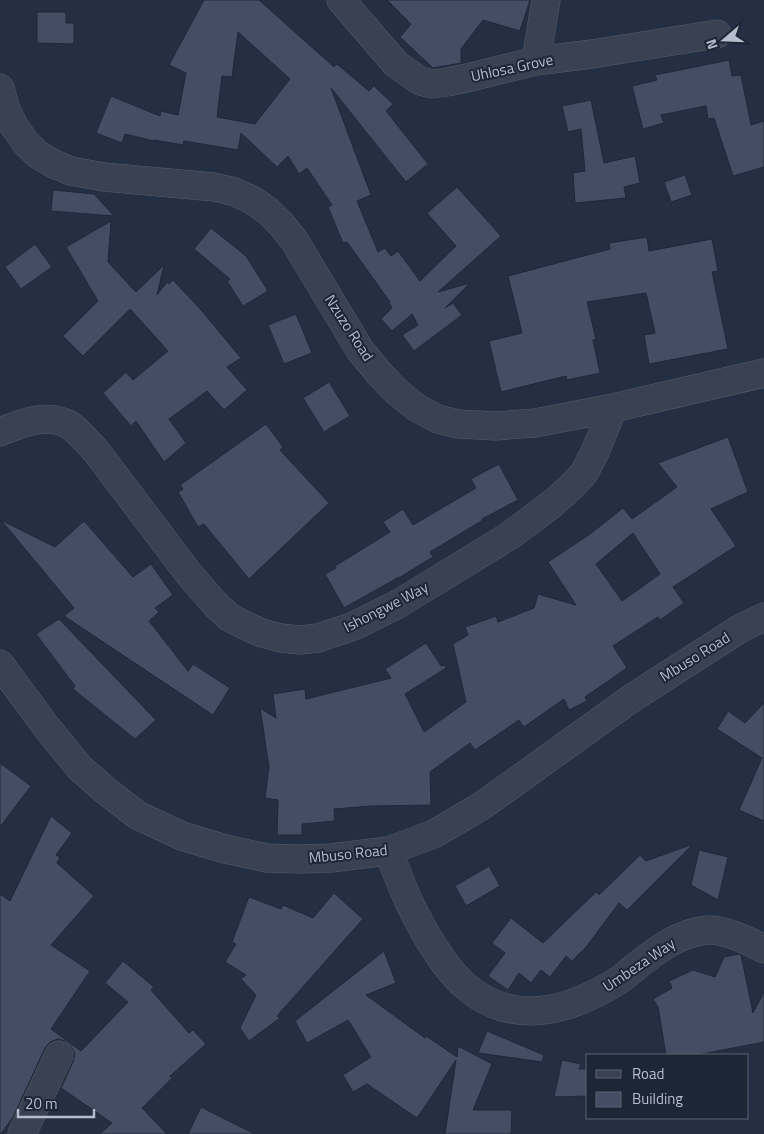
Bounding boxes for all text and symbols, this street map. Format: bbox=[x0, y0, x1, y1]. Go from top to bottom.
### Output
north arrow bbox=[699, 15, 749, 65]
text: N bbox=[700, 36, 723, 52]
street label: Uhlosa Grove bbox=[469, 48, 555, 87]
street label: Nzuzo Road bbox=[319, 290, 380, 366]
street label: Ishongwe Way bbox=[339, 575, 432, 638]
street label: Mbuso Road bbox=[655, 626, 734, 687]
street label: Mbuso Road bbox=[307, 838, 389, 869]
street label: Umbeza Way bbox=[598, 932, 680, 997]
legend bbox=[586, 1054, 749, 1119]
text: Road bbox=[632, 1062, 664, 1085]
scale bar bbox=[18, 1086, 94, 1118]
text: Building bbox=[632, 1087, 683, 1110]
text: 20 m bbox=[25, 1092, 58, 1115]

